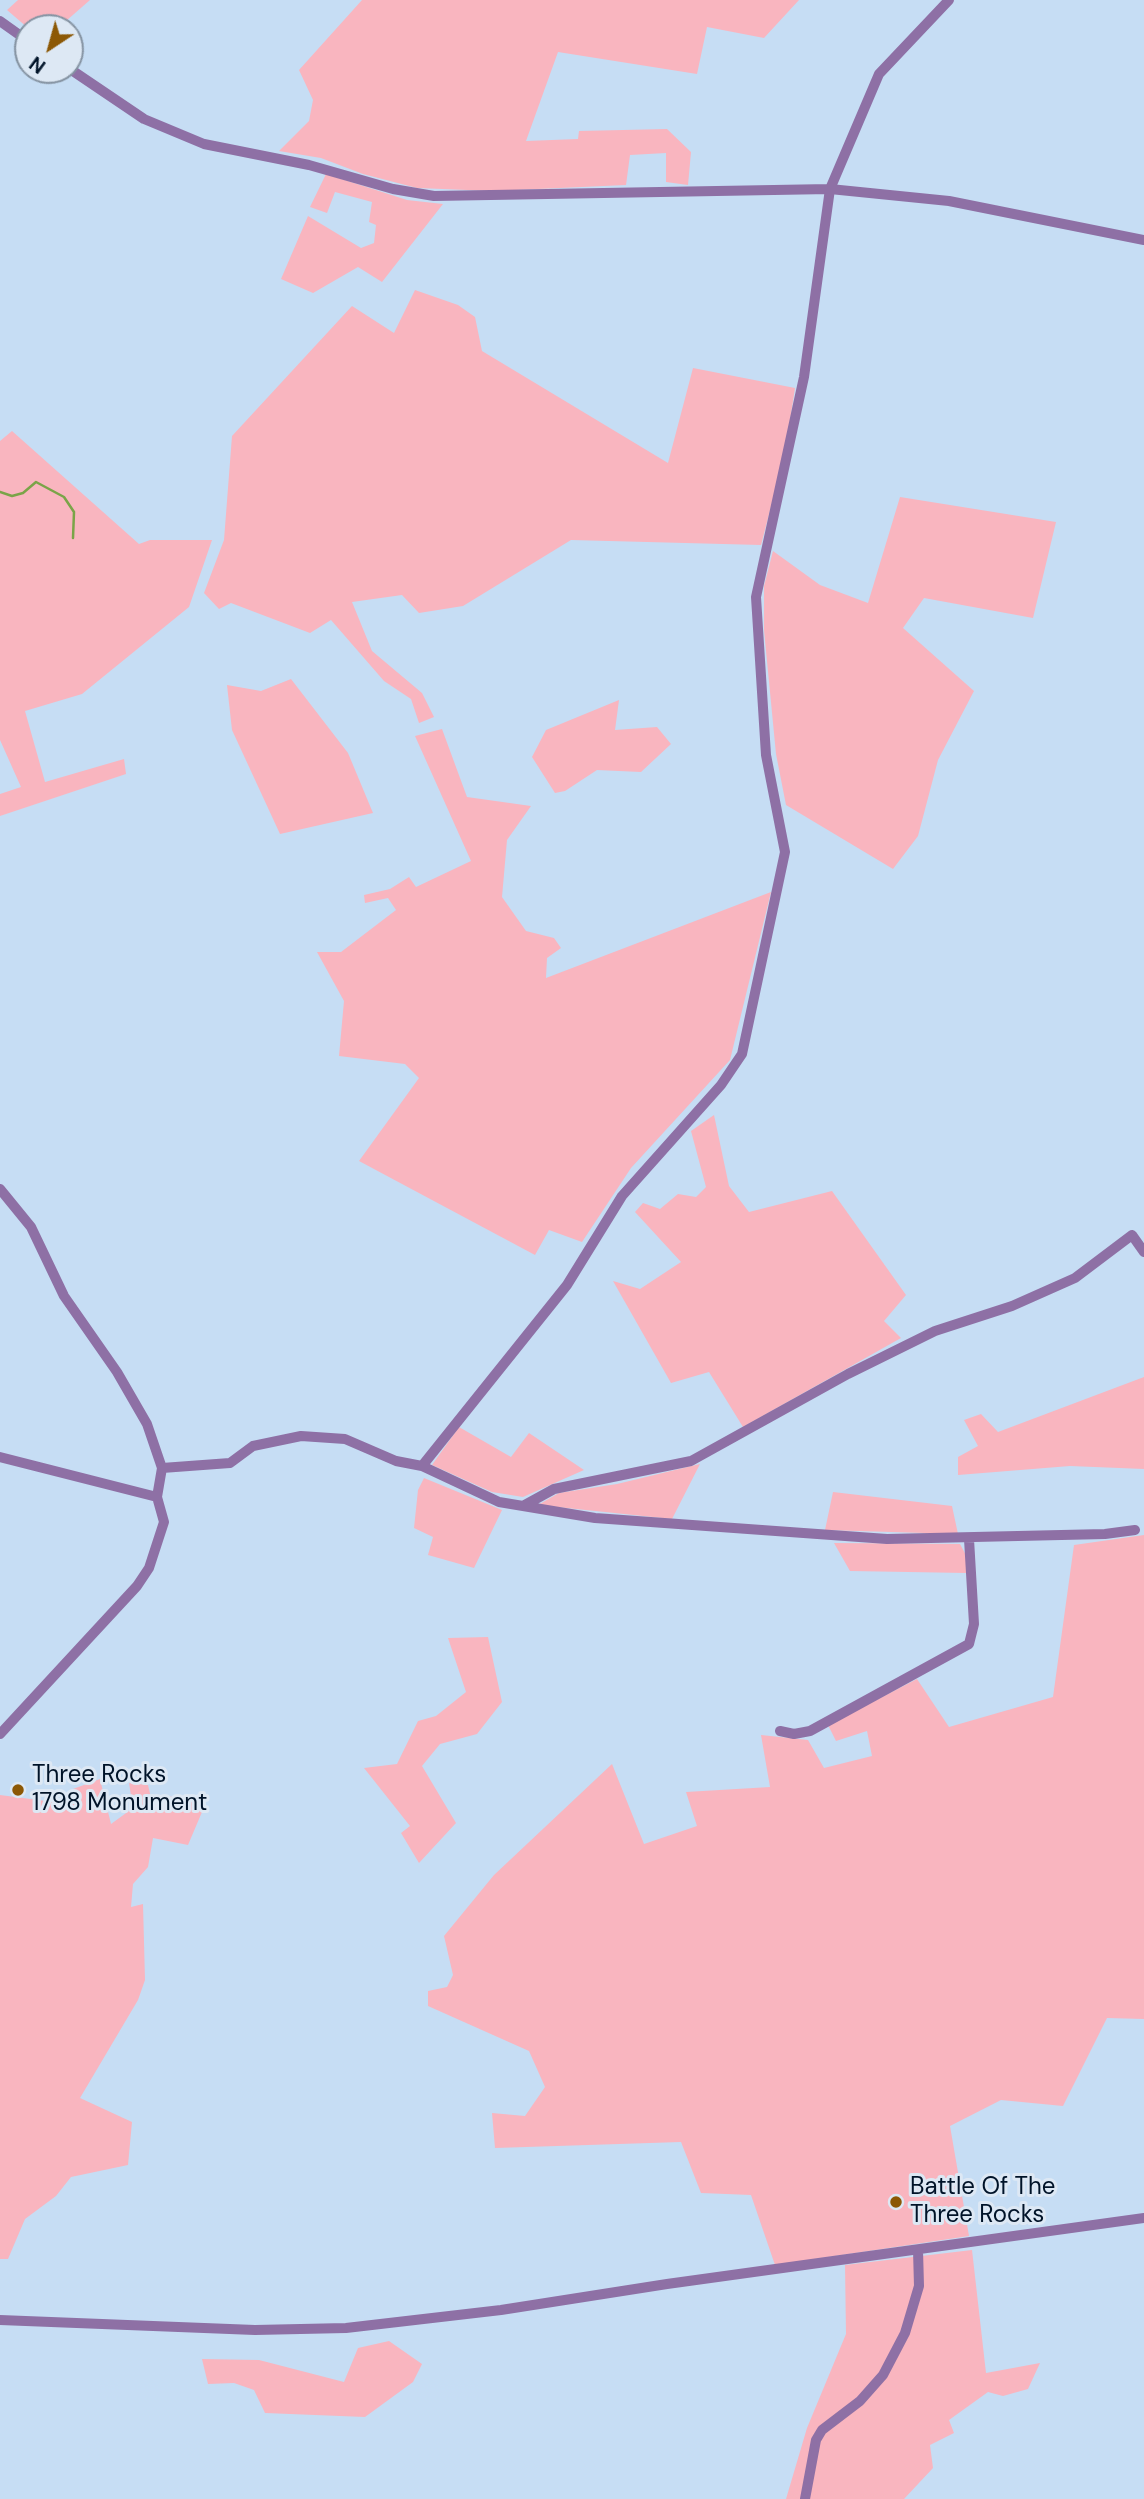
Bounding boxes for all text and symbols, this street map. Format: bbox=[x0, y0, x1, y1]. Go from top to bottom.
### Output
north arrow bbox=[14, 14, 84, 84]
text: N bbox=[25, 51, 50, 79]
place label: Three Rocks 1798 Monument bbox=[32, 1762, 207, 1818]
marker: Three Rocks 1798 Monument bbox=[10, 1782, 26, 1798]
place label: Battle Of The Three Rocks bbox=[910, 2174, 1055, 2230]
marker: Battle Of The Three Rocks bbox=[888, 2194, 904, 2210]

